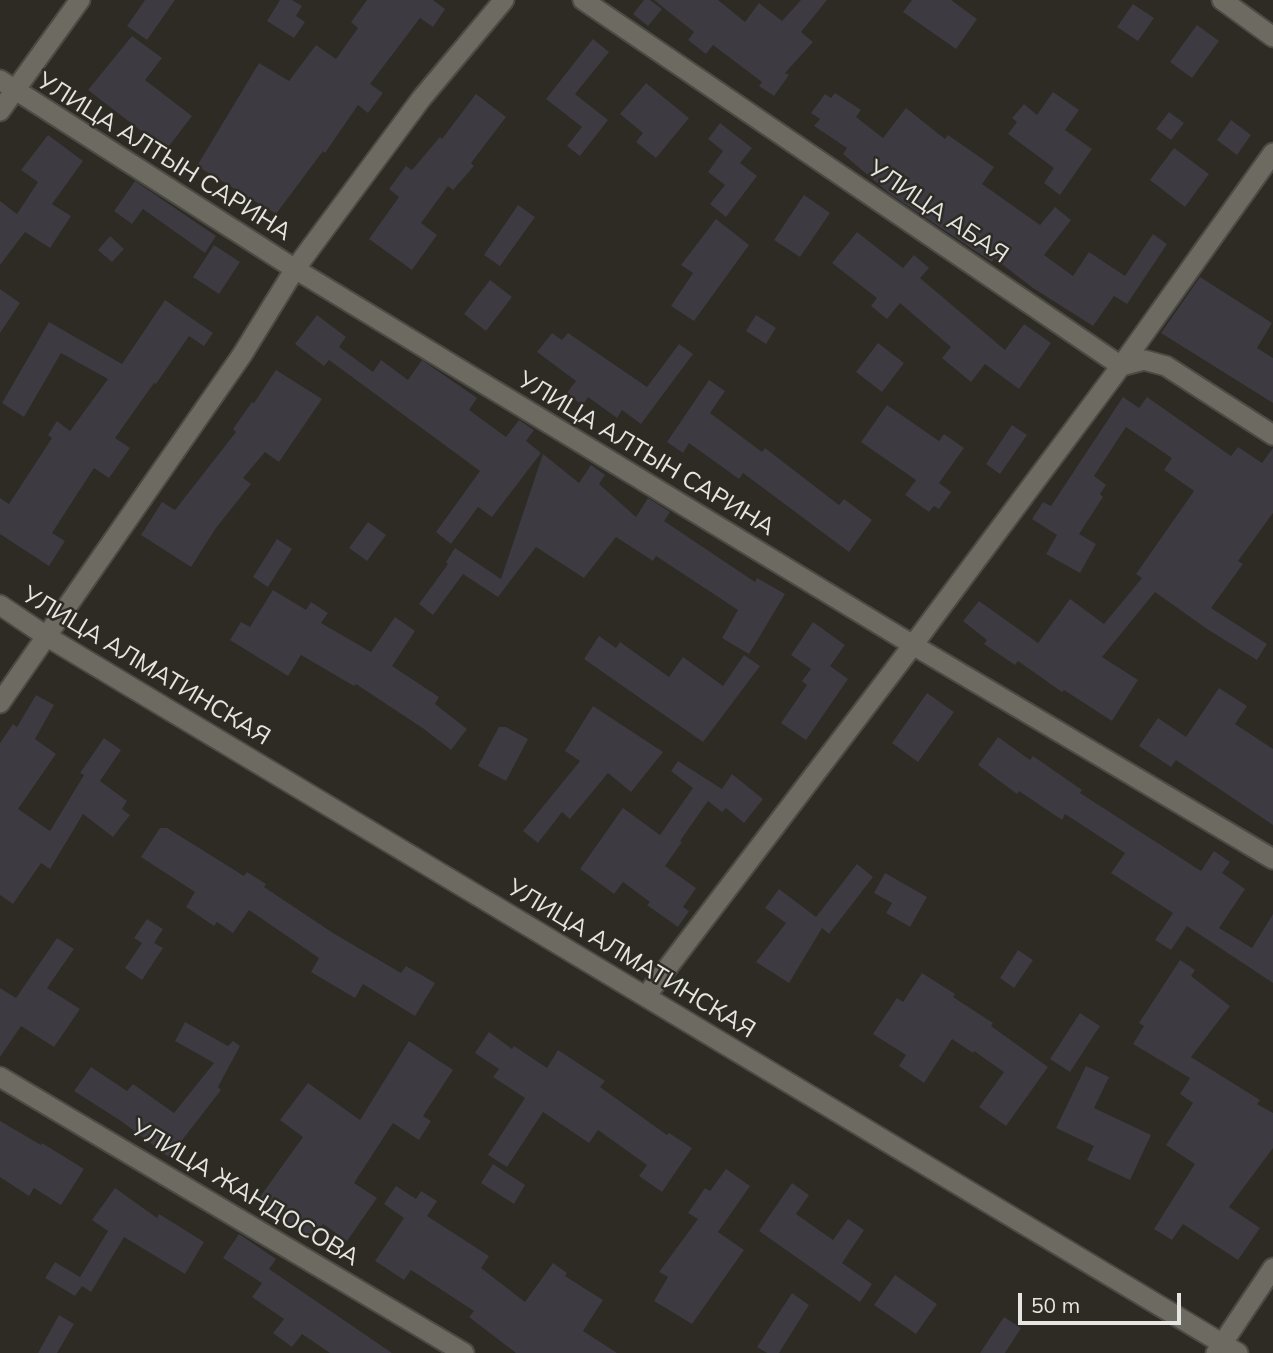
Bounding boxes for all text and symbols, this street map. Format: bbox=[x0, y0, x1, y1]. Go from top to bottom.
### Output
street label: УЛИЦА АЛТЫН САРИНА bbox=[31, 67, 297, 247]
street label: УЛИЦА АБАЯ bbox=[862, 154, 1014, 270]
street label: УЛИЦА АЛТЫН САРИНА bbox=[512, 366, 780, 542]
street label: УЛИЦА АЛМАТИНСКАЯ bbox=[17, 580, 275, 752]
street label: УЛИЦА АЛМАТИНСКАЯ bbox=[502, 873, 760, 1045]
street label: УЛИЦА ЖАНДОСОВА bbox=[126, 1113, 364, 1273]
scale bar bbox=[1021, 1280, 1184, 1324]
text: 50 m bbox=[1031, 1292, 1080, 1318]

